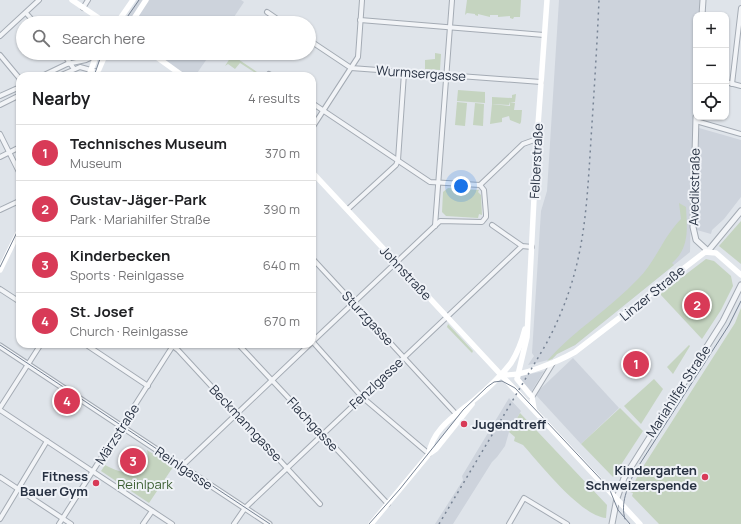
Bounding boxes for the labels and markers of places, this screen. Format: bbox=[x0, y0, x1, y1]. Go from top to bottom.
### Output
pin: 2 bbox=[684, 290, 710, 320]
pin: 1 bbox=[623, 349, 649, 379]
pin: 4 bbox=[54, 386, 80, 416]
place label: Jugendtreff bbox=[472, 415, 547, 433]
marker: Jugendtreff bbox=[459, 419, 469, 429]
pin: 3 bbox=[120, 446, 146, 476]
place label: Kindergarten Schweizerspende bbox=[585, 461, 697, 494]
place label: Fitness Bauer Gym bbox=[20, 467, 88, 500]
marker: Kindergarten Schweizerspende bbox=[700, 472, 710, 482]
marker: Fitness Bauer Gym bbox=[91, 478, 101, 488]

